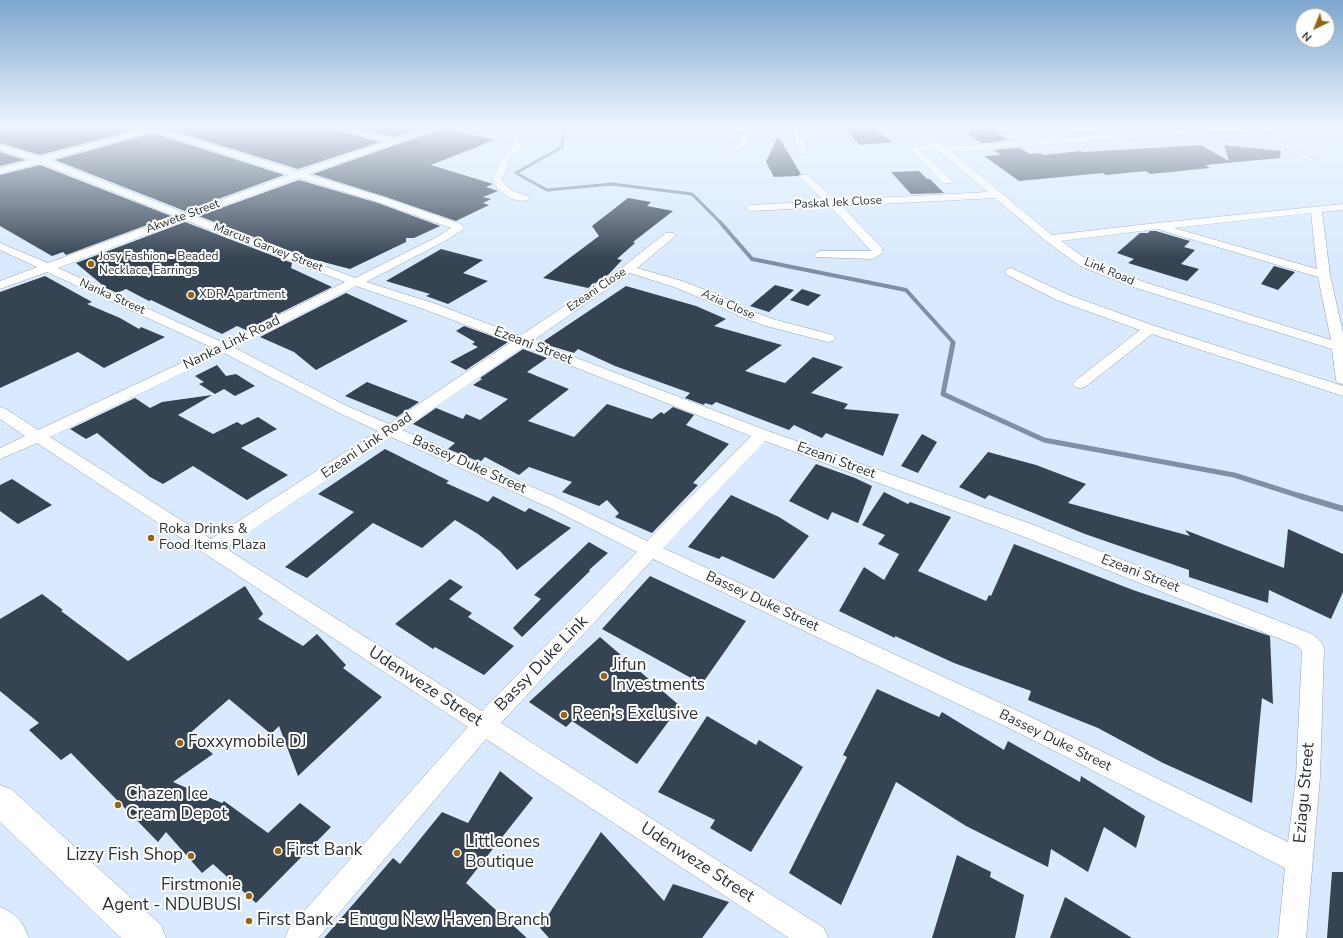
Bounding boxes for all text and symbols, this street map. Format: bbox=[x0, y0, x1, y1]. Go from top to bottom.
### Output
north arrow bbox=[1295, 8, 1335, 48]
text: N bbox=[1299, 28, 1315, 45]
street label: Paskal Jek Close bbox=[794, 194, 882, 212]
street label: Akwete Street bbox=[144, 197, 222, 237]
street label: Marcus Garvey Street bbox=[211, 220, 325, 276]
place label: Josy Fashion - Beaded Necklace, Earrings bbox=[99, 250, 219, 278]
street label: Link Road bbox=[1082, 255, 1136, 289]
marker: Josy Fashion - Beaded Necklace, Earrings bbox=[86, 259, 96, 269]
street label: Ezeani Close bbox=[565, 265, 629, 315]
street label: Nanka Street bbox=[77, 276, 147, 318]
street label: Azia Close bbox=[699, 287, 757, 323]
place label: XDR Apartment bbox=[199, 288, 285, 302]
marker: XDR Apartment bbox=[186, 290, 196, 300]
street label: Nanka Link Road bbox=[181, 312, 283, 374]
street label: Ezeani Street bbox=[492, 323, 574, 369]
street label: Ezeani Link Road bbox=[318, 409, 416, 483]
street label: Bassey Duke Street bbox=[409, 432, 529, 498]
street label: Ezeani Street bbox=[794, 439, 878, 483]
place label: Roka Drinks & Food Items Plaza bbox=[159, 522, 266, 554]
marker: Roka Drinks & Food Items Plaza bbox=[146, 533, 156, 543]
street label: Ezeani Street bbox=[1099, 551, 1181, 597]
street label: Bassey Duke Street bbox=[703, 568, 821, 636]
street label: Bassy Duke Link bbox=[491, 612, 593, 716]
street label: Udenweze Street bbox=[364, 643, 486, 731]
place label: Jifun Investments bbox=[612, 656, 705, 696]
marker: Jifun Investments bbox=[599, 671, 609, 681]
place label: Reen's Exclusive bbox=[572, 705, 698, 725]
street label: Bassey Duke Street bbox=[996, 707, 1114, 775]
marker: Reen's Exclusive bbox=[559, 710, 569, 720]
place label: Foxxymobile DJ bbox=[188, 733, 306, 753]
marker: Foxxymobile DJ bbox=[175, 738, 185, 748]
street label: Eziagu Street bbox=[1290, 742, 1320, 844]
place label: Chazen Ice Cream Depot bbox=[126, 785, 227, 825]
marker: Chazen Ice Cream Depot bbox=[113, 800, 123, 810]
street label: Udenweze Street bbox=[636, 819, 758, 907]
place label: Littleones Boutique bbox=[465, 833, 540, 873]
place label: First Bank bbox=[286, 841, 362, 861]
place label: Lizzy Fish Shop bbox=[66, 846, 183, 866]
marker: First Bank bbox=[273, 846, 283, 856]
marker: Littleones Boutique bbox=[452, 848, 462, 858]
marker: Lizzy Fish Shop bbox=[186, 851, 196, 861]
place label: Firstmonie Agent - NDUBUSI bbox=[102, 876, 241, 916]
marker: Firstmonie Agent - NDUBUSI bbox=[244, 891, 254, 901]
place label: First Bank - Enugu New Haven Branch bbox=[257, 911, 550, 931]
marker: First Bank - Enugu New Haven Branch bbox=[244, 916, 254, 926]

